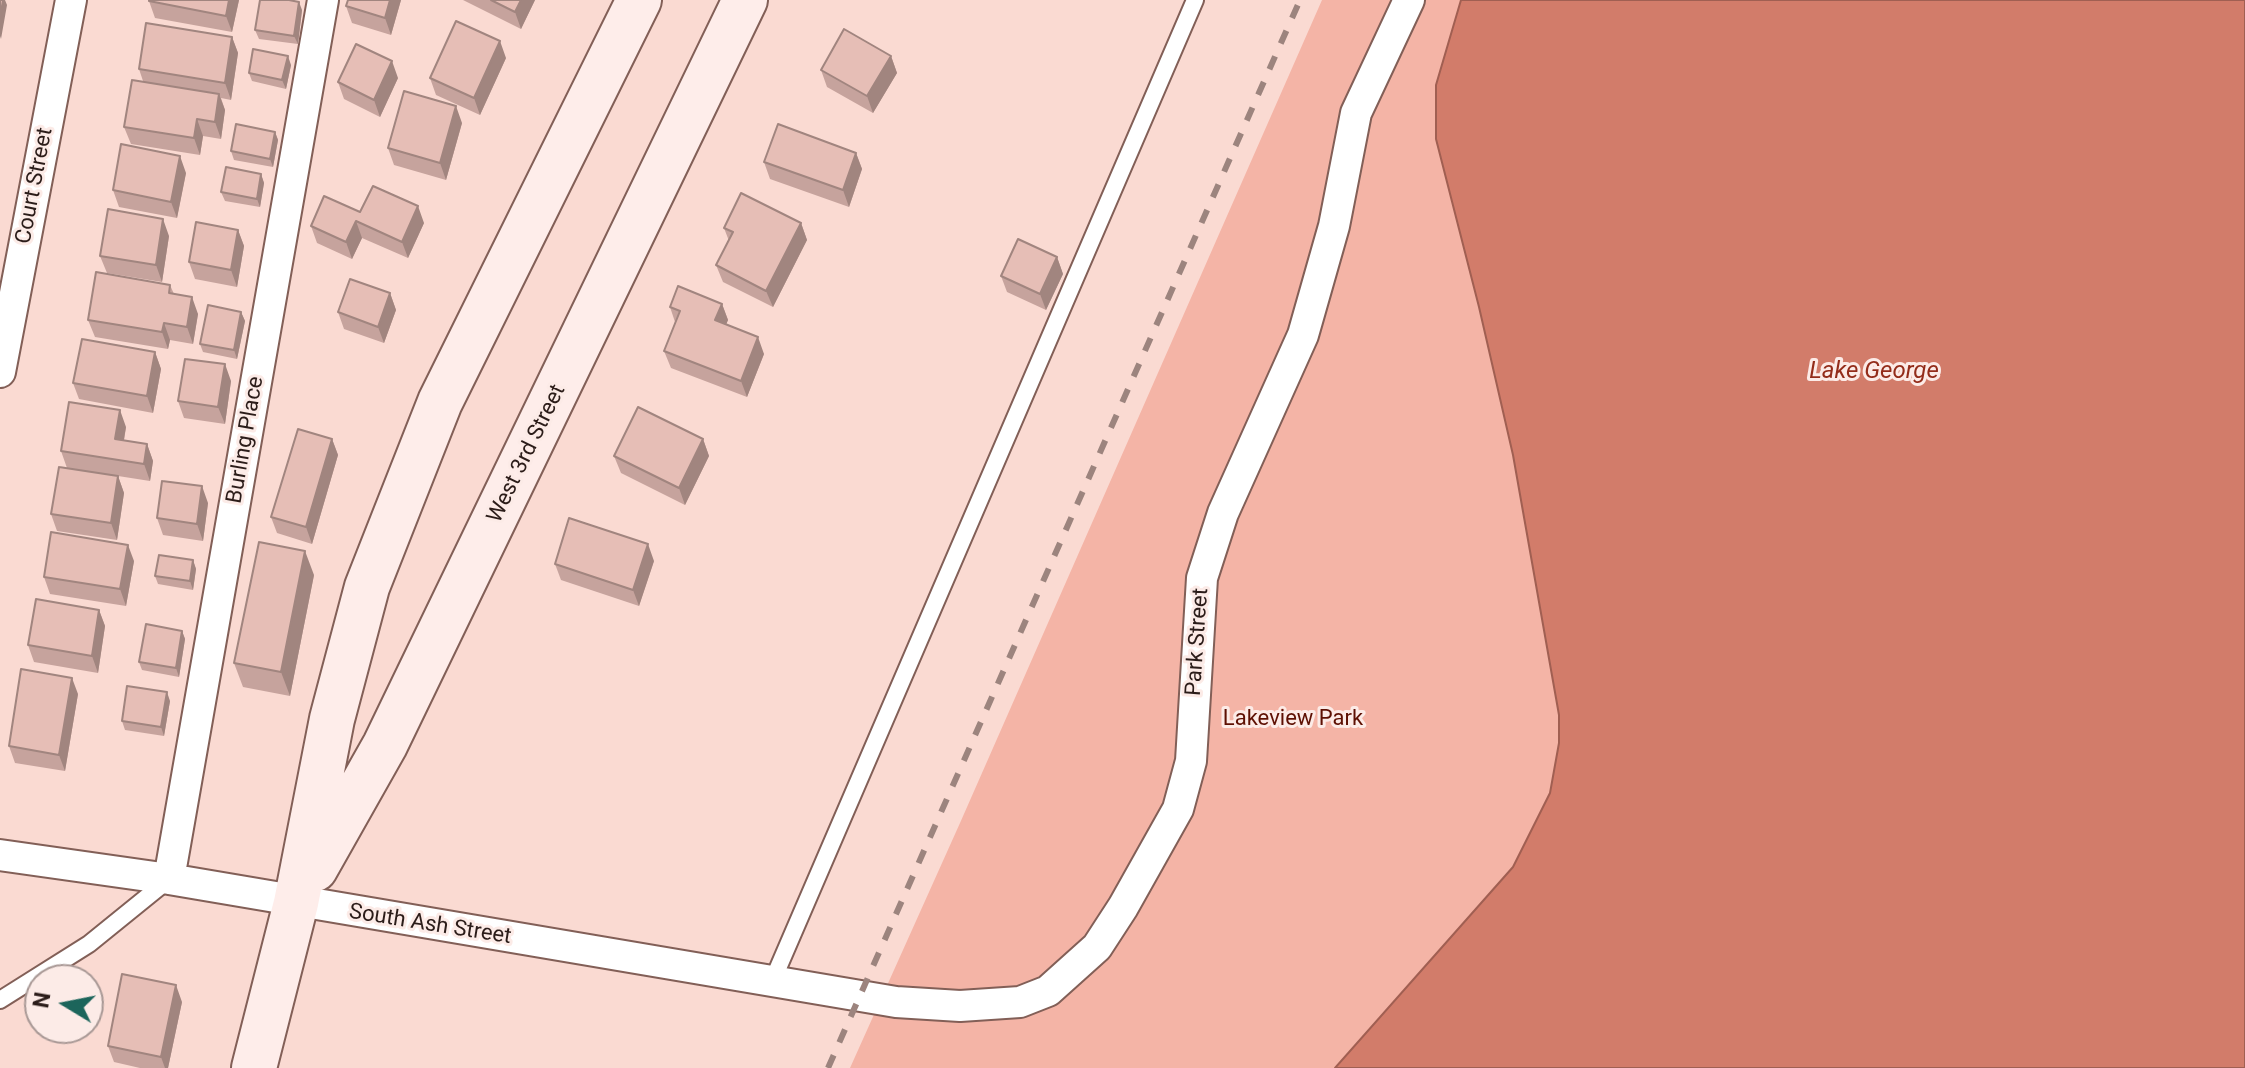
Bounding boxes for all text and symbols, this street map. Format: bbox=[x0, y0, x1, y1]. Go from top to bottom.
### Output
street label: Court Street bbox=[11, 126, 59, 246]
water label: Lake George bbox=[1809, 358, 1939, 386]
street label: Burling Place bbox=[222, 375, 270, 505]
street label: West 3rd Street bbox=[482, 381, 572, 527]
street label: Park Street bbox=[1181, 587, 1215, 697]
park label: Lakeview Park bbox=[1223, 706, 1363, 732]
street label: South Ash Street bbox=[347, 899, 513, 951]
north arrow bbox=[24, 964, 104, 1044]
text: N bbox=[28, 990, 56, 1010]

